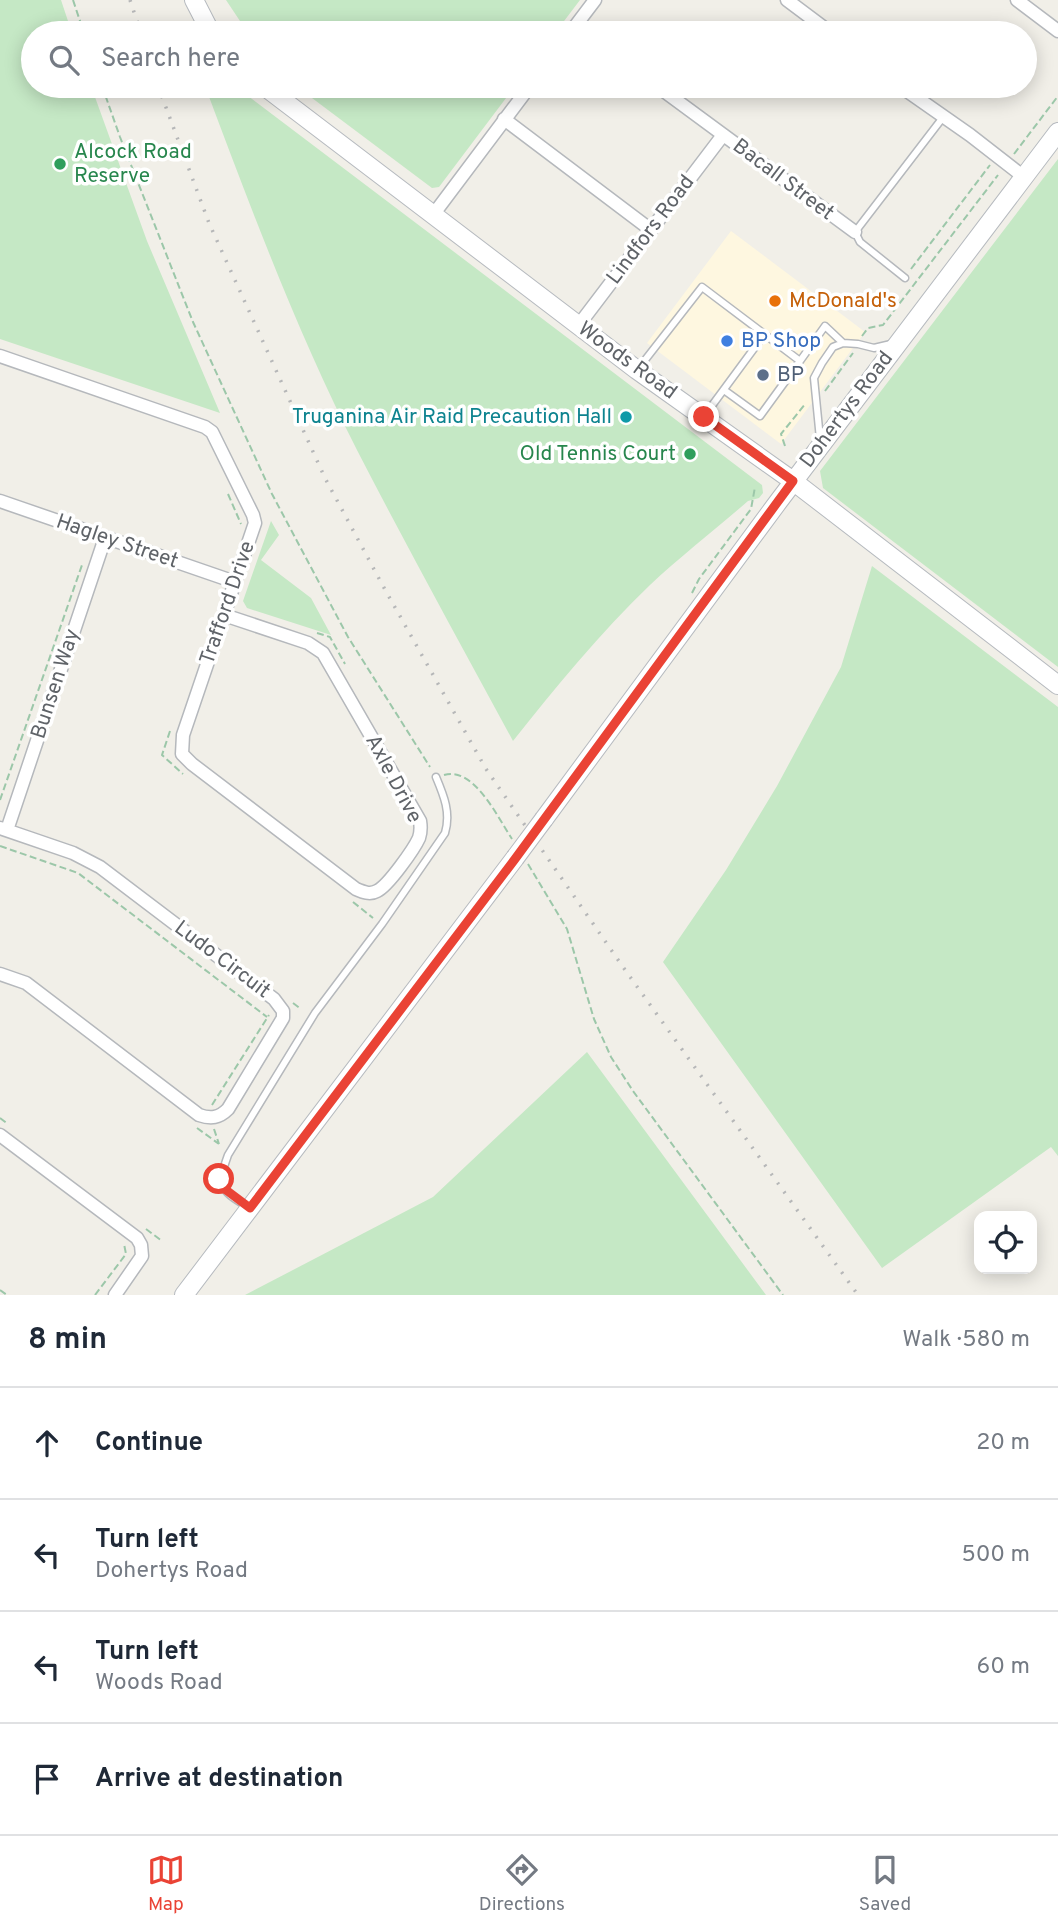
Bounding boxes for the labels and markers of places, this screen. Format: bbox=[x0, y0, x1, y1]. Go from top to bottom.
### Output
place label: Alcock Road Reserve bbox=[74, 139, 192, 190]
marker: Alcock Road Reserve bbox=[52, 156, 68, 172]
place label: McDonald's bbox=[789, 288, 897, 315]
marker: McDonald's bbox=[767, 293, 783, 309]
place label: BP Shop bbox=[741, 328, 821, 355]
marker: BP Shop bbox=[719, 333, 735, 349]
place label: BP bbox=[777, 362, 804, 389]
marker: BP bbox=[755, 367, 771, 383]
place label: Truganina Air Raid Precaution Hall bbox=[292, 404, 612, 431]
marker: Truganina Air Raid Precaution Hall bbox=[618, 409, 634, 425]
place label: Old Tennis Court bbox=[520, 441, 676, 468]
marker: Old Tennis Court bbox=[682, 446, 698, 462]

